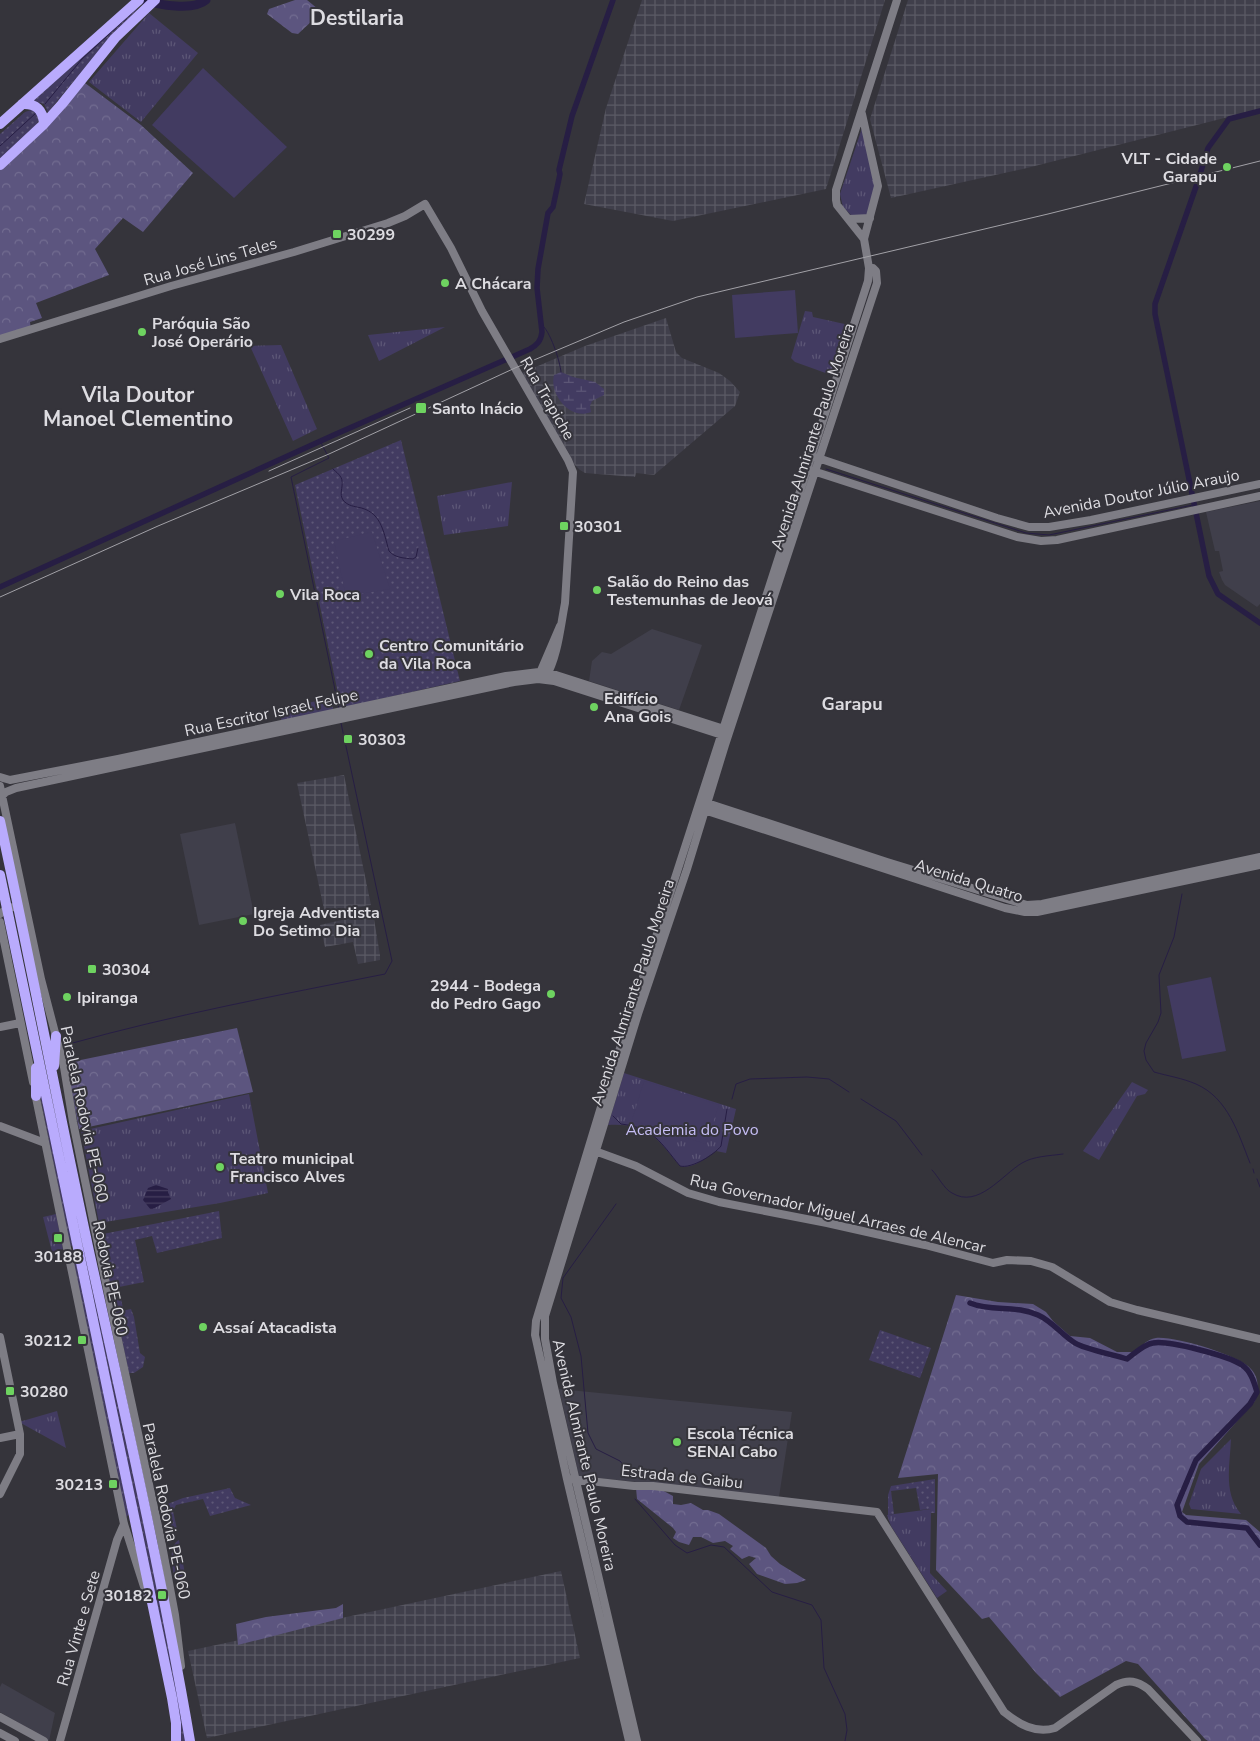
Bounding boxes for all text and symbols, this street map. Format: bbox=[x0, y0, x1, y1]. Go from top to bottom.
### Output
district label: Destilaria bbox=[310, 4, 404, 32]
place label: VLT - Cidade Garapu bbox=[1121, 148, 1217, 188]
marker: VLT - Cidade Garapu bbox=[1221, 161, 1233, 173]
place label: 30299 bbox=[347, 224, 395, 246]
marker: 30299 bbox=[331, 228, 343, 240]
street label: Rua José Lins Teles bbox=[141, 232, 280, 292]
place label: A Chácara bbox=[455, 273, 531, 295]
marker: A Chácara bbox=[439, 277, 451, 289]
place label: Paróquia São José Operário bbox=[151, 313, 253, 353]
street label: Avenida Almirante Paulo Moreira bbox=[766, 320, 860, 552]
marker: Paróquia São José Operário bbox=[136, 326, 148, 338]
street label: Rua Trapiche bbox=[514, 353, 580, 444]
district label: Vila Doutor Manoel Clementino bbox=[43, 381, 233, 433]
place label: Santo Inácio bbox=[432, 398, 523, 420]
marker: Santo Inácio bbox=[414, 401, 428, 415]
street label: Avenida Doutor Júlio Araujo bbox=[1041, 464, 1241, 524]
place label: 30301 bbox=[574, 516, 622, 538]
marker: 30301 bbox=[558, 520, 570, 532]
place label: Salão do Reino das Testemunhas de Jeová bbox=[607, 571, 773, 611]
place label: Vila Roca bbox=[289, 584, 360, 606]
marker: Salão do Reino das Testemunhas de Jeová bbox=[591, 584, 603, 596]
marker: Vila Roca bbox=[274, 588, 286, 600]
place label: Centro Comunitário da Vila Roca bbox=[379, 635, 524, 675]
marker: Centro Comunitário da Vila Roca bbox=[363, 648, 375, 660]
street label: Rua Escritor Israel Felipe bbox=[182, 684, 360, 742]
place label: Edifício Ana Gois bbox=[604, 688, 671, 728]
district label: Garapu bbox=[821, 692, 883, 716]
marker: Edifício Ana Gois bbox=[588, 701, 600, 713]
place label: 30303 bbox=[358, 729, 406, 751]
marker: 30303 bbox=[342, 733, 354, 745]
street label: Avenida Quatro bbox=[912, 854, 1026, 908]
street label: Avenida Almirante Paulo Moreira bbox=[586, 876, 680, 1108]
place label: Igreja Adventista Do Setimo Dia bbox=[253, 902, 380, 942]
marker: Igreja Adventista Do Setimo Dia bbox=[237, 915, 249, 927]
place label: 30304 bbox=[102, 959, 150, 981]
marker: 30304 bbox=[86, 963, 98, 975]
place label: 2944 - Bodega do Pedro Gago bbox=[430, 975, 541, 1015]
place label: Ipiranga bbox=[77, 987, 138, 1009]
marker: 2944 - Bodega do Pedro Gago bbox=[545, 988, 557, 1000]
marker: Ipiranga bbox=[61, 991, 73, 1003]
street label: Paralela Rodovia PE-060 bbox=[55, 1024, 113, 1205]
park label: Academia do Povo bbox=[625, 1119, 759, 1141]
place label: Teatro municipal Francisco Alves bbox=[230, 1148, 354, 1188]
marker: Teatro municipal Francisco Alves bbox=[214, 1161, 226, 1173]
street label: Rua Governador Miguel Arraes de Alencar bbox=[688, 1169, 988, 1259]
street label: Rodovia PE-060 bbox=[87, 1219, 133, 1338]
marker: 30188 bbox=[52, 1232, 64, 1244]
place label: 30188 bbox=[34, 1246, 82, 1268]
place label: Assaí Atacadista bbox=[213, 1317, 337, 1339]
marker: Assaí Atacadista bbox=[197, 1321, 209, 1333]
place label: 30212 bbox=[24, 1330, 72, 1352]
marker: 30212 bbox=[76, 1334, 88, 1346]
street label: Avenida Almirante Paulo Moreira bbox=[547, 1337, 621, 1573]
place label: 30280 bbox=[20, 1381, 68, 1403]
marker: 30280 bbox=[4, 1385, 16, 1397]
street label: Paralela Rodovia PE-060 bbox=[137, 1421, 195, 1602]
place label: Escola Técnica SENAI Cabo bbox=[687, 1423, 794, 1463]
marker: Escola Técnica SENAI Cabo bbox=[671, 1436, 683, 1448]
street label: Estrada de Gaibu bbox=[620, 1460, 744, 1494]
place label: 30213 bbox=[55, 1474, 103, 1496]
marker: 30213 bbox=[107, 1478, 119, 1490]
street label: Rua Vinte e Sete bbox=[52, 1568, 106, 1689]
place label: 30182 bbox=[104, 1585, 152, 1607]
marker: 30182 bbox=[156, 1589, 168, 1601]

